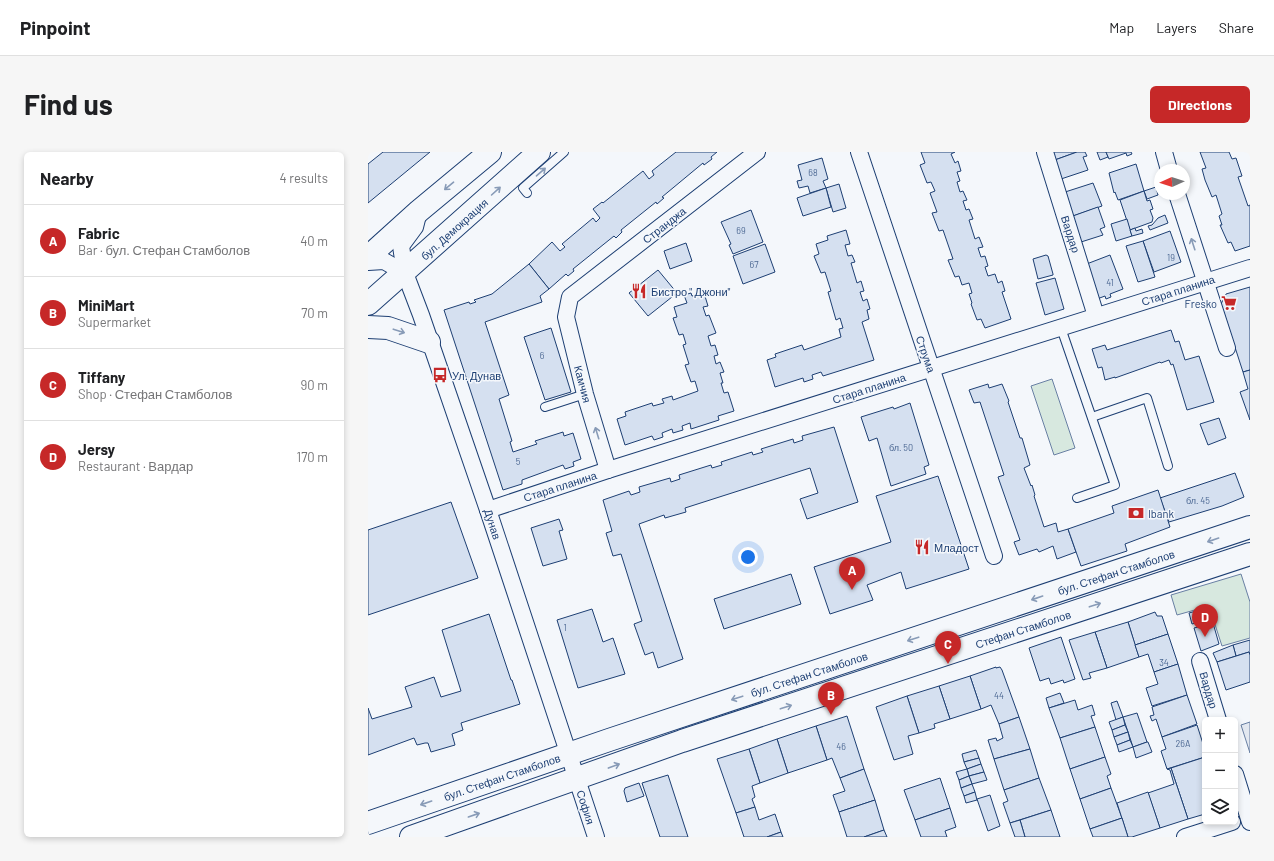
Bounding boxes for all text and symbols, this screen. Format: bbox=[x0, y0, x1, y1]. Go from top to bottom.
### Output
text: Pinpoint bbox=[20, 16, 90, 39]
text: Map bbox=[1109, 19, 1134, 36]
text: Layers bbox=[1156, 19, 1197, 36]
text: Share bbox=[1219, 19, 1254, 36]
button: Directions bbox=[1150, 86, 1250, 123]
text: Find us bbox=[24, 87, 113, 121]
north arrow bbox=[1154, 164, 1190, 200]
house number: 68 bbox=[808, 167, 818, 178]
text: Nearby bbox=[40, 168, 94, 188]
one-way arrow bbox=[535, 168, 546, 177]
text: 4 results bbox=[280, 170, 328, 186]
one-way arrow bbox=[444, 182, 455, 191]
one-way arrow bbox=[491, 186, 502, 195]
street label: бул. Демокрация bbox=[418, 195, 490, 263]
street label: Странджа bbox=[640, 204, 689, 246]
street label: Вардар bbox=[1059, 214, 1083, 254]
text: Fabric bbox=[78, 224, 120, 242]
house number: 69 bbox=[736, 225, 746, 236]
text: A bbox=[49, 233, 57, 249]
text: 40 m bbox=[300, 233, 328, 249]
one-way arrow bbox=[1189, 238, 1197, 250]
text: Bar · бул. Стефан Стамболов bbox=[78, 242, 250, 258]
house number: 19 bbox=[1167, 252, 1175, 263]
house number: 67 bbox=[750, 259, 759, 270]
street label: Стара планина bbox=[1140, 272, 1217, 308]
house number: 41 bbox=[1106, 277, 1114, 288]
restaurant icon: Бистро " Джони" bbox=[630, 282, 648, 300]
place label: Бистро " Джони" bbox=[651, 285, 731, 298]
supermarket icon: Fresko bbox=[1220, 294, 1238, 312]
text: MiniMart bbox=[78, 296, 135, 314]
place label: Fresko bbox=[1185, 297, 1217, 310]
text: B bbox=[49, 305, 57, 321]
text: 70 m bbox=[301, 305, 328, 321]
text: Supermarket bbox=[78, 314, 151, 330]
one-way arrow bbox=[393, 328, 405, 336]
street label: Струма bbox=[914, 334, 939, 375]
house number: 6 bbox=[540, 350, 545, 361]
street label: Камчия bbox=[572, 364, 594, 404]
bus stop icon: Ул. Дунав bbox=[431, 366, 449, 384]
text: Tiffany bbox=[78, 368, 125, 386]
place label: Ул. Дунав bbox=[452, 369, 501, 382]
street label: Стара планина bbox=[831, 370, 908, 406]
text: C bbox=[49, 377, 57, 393]
text: 90 m bbox=[301, 377, 328, 393]
text: Shop · Стефан Стамболов bbox=[78, 386, 232, 402]
one-way arrow bbox=[593, 427, 600, 440]
text: Jersy bbox=[78, 440, 115, 458]
house number: бл. 50 bbox=[889, 442, 913, 453]
text: D bbox=[49, 449, 57, 465]
text: 170 m bbox=[297, 449, 328, 465]
house number: 5 bbox=[516, 456, 521, 467]
text: Restaurant · Вардар bbox=[78, 458, 193, 474]
street label: Стара планина bbox=[522, 468, 599, 504]
house number: бл. 45 bbox=[1186, 495, 1210, 506]
bank icon: Ibank bbox=[1127, 504, 1145, 522]
street label: Дунав bbox=[482, 507, 504, 541]
place label: Ibank bbox=[1148, 507, 1174, 520]
one-way arrow bbox=[1207, 537, 1220, 544]
restaurant icon: Младост bbox=[913, 538, 931, 556]
place label: Младост bbox=[934, 541, 979, 554]
your location bbox=[738, 547, 758, 567]
street label: бул. Стефан Стамболов bbox=[1056, 547, 1176, 597]
pin: A bbox=[839, 557, 865, 590]
one-way arrow bbox=[1031, 595, 1043, 603]
one-way arrow bbox=[1089, 600, 1101, 608]
pin: D bbox=[1192, 604, 1218, 637]
street label: Стефан Стамболов bbox=[974, 607, 1072, 651]
house number: 1 bbox=[563, 622, 567, 633]
pin: C bbox=[935, 631, 961, 664]
one-way arrow bbox=[908, 636, 920, 644]
street label: бул. Стефан Стамболов bbox=[749, 649, 869, 699]
house number: 34 bbox=[1159, 657, 1169, 668]
street label: Вардар bbox=[1197, 670, 1221, 710]
pin: B bbox=[818, 682, 844, 715]
house number: 44 bbox=[994, 690, 1004, 701]
one-way arrow bbox=[730, 695, 743, 702]
one-way arrow bbox=[779, 703, 792, 710]
map controls bbox=[1202, 717, 1238, 825]
button: + bbox=[1202, 717, 1238, 753]
house number: 26A bbox=[1176, 738, 1191, 749]
house number: 46 bbox=[836, 741, 846, 752]
street label: бул. Стефан Стамболов bbox=[442, 751, 562, 803]
button: − bbox=[1202, 753, 1238, 789]
one-way arrow bbox=[607, 762, 620, 769]
street label: София bbox=[574, 788, 598, 826]
button: layers bbox=[1202, 789, 1238, 825]
one-way arrow bbox=[419, 800, 432, 807]
one-way arrow bbox=[468, 810, 480, 818]

